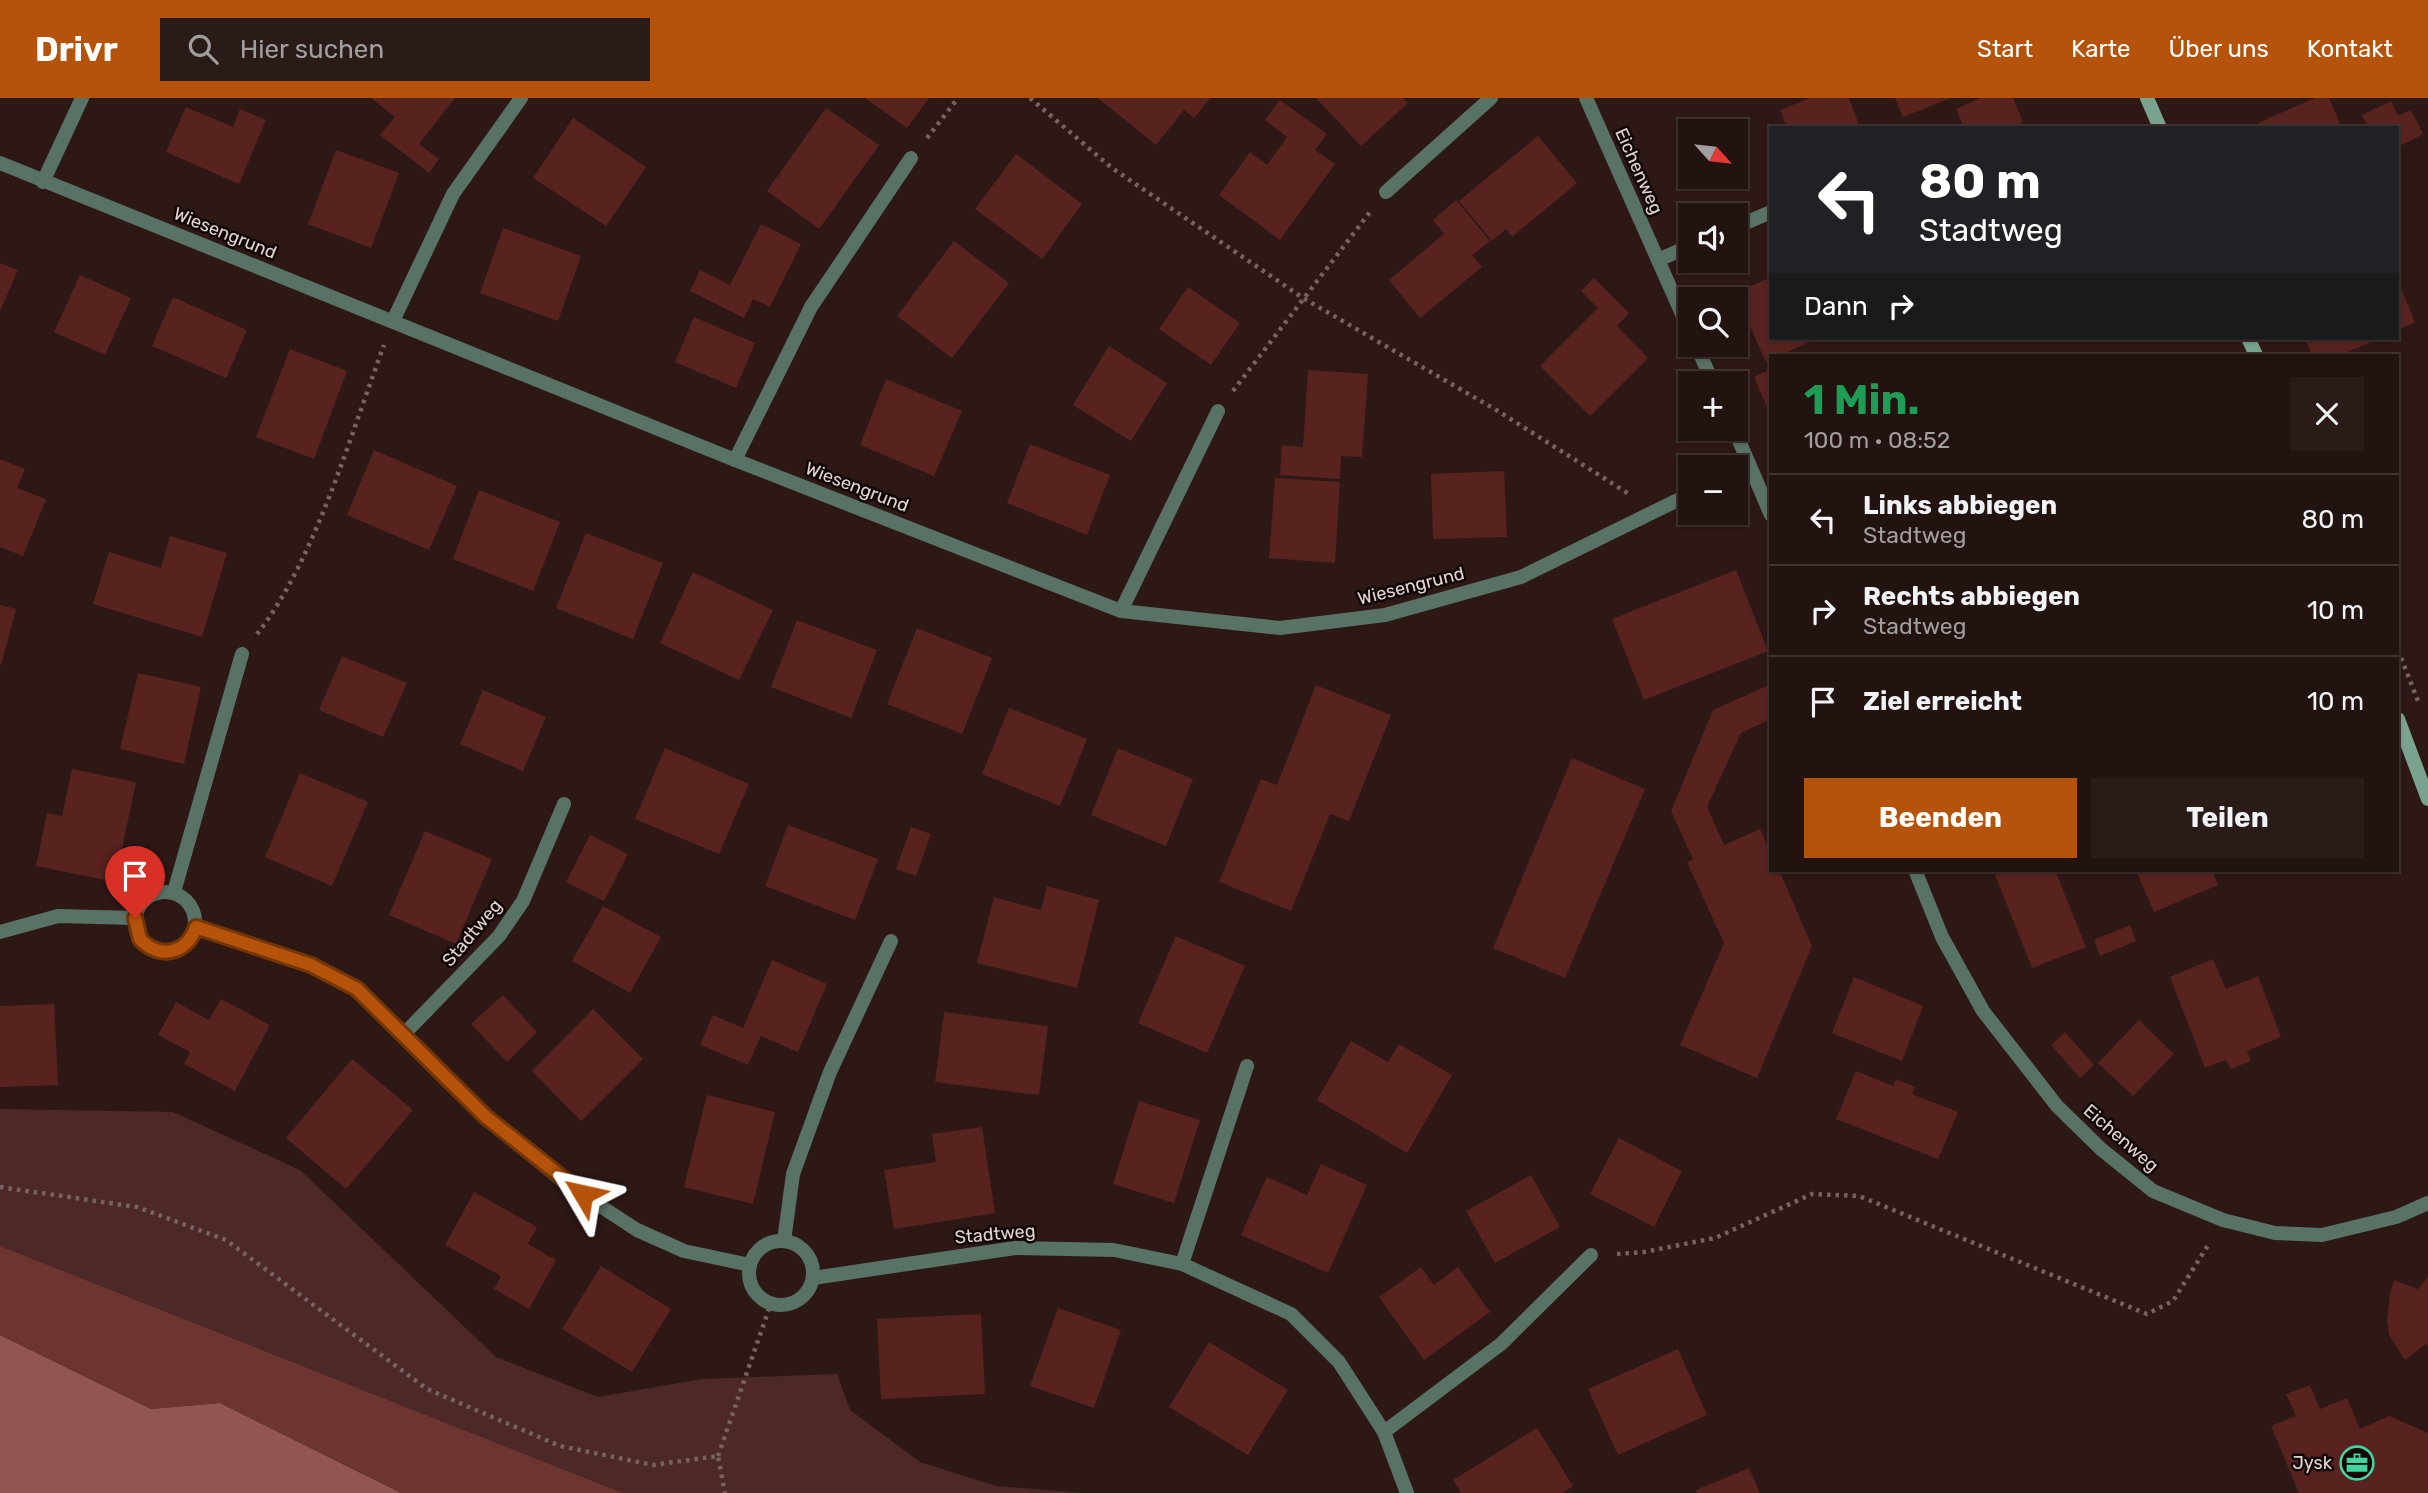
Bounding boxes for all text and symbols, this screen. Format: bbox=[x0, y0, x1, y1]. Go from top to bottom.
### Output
search box bbox=[160, 18, 650, 81]
text: Drivr bbox=[35, 30, 118, 69]
icon: search bbox=[184, 30, 222, 68]
text: Hier suchen bbox=[240, 34, 384, 65]
text: Start bbox=[1977, 35, 2033, 63]
text: Karte bbox=[2071, 35, 2131, 63]
text: Über uns bbox=[2169, 35, 2269, 63]
text: Kontakt bbox=[2307, 35, 2393, 63]
north arrow bbox=[1678, 119, 1748, 189]
map controls bbox=[1678, 119, 1748, 525]
street label: Eichenweg bbox=[1610, 124, 1668, 218]
text: 80 m bbox=[1919, 152, 2041, 210]
icon: left bbox=[1804, 154, 1895, 245]
street label: Wiesengrund bbox=[170, 202, 280, 264]
button: sound bbox=[1678, 203, 1748, 273]
text: Stadtweg bbox=[1919, 211, 2063, 249]
button: search bbox=[1678, 287, 1748, 357]
icon: right bbox=[1882, 287, 1920, 325]
text: Dann bbox=[1804, 291, 1868, 322]
button: + bbox=[1678, 371, 1748, 441]
text: 1 Min. bbox=[1804, 375, 1920, 425]
button: close bbox=[2290, 377, 2364, 451]
text: 100 m · 08:52 bbox=[1804, 426, 1950, 454]
button: − bbox=[1678, 455, 1748, 525]
street label: Wiesengrund bbox=[802, 457, 912, 517]
text: Links abbiegen bbox=[1863, 490, 2057, 521]
icon: left bbox=[1804, 501, 1842, 539]
text: 80 m bbox=[2301, 504, 2364, 535]
text: Stadtweg bbox=[1863, 521, 1966, 549]
street label: Wiesengrund bbox=[1355, 562, 1467, 610]
text: Rechts abbiegen bbox=[1863, 581, 2080, 612]
icon: right bbox=[1804, 592, 1842, 630]
text: 10 m bbox=[2307, 595, 2364, 626]
text: Stadtweg bbox=[1863, 612, 1966, 640]
icon: arrive bbox=[1804, 683, 1842, 721]
text: Ziel erreicht bbox=[1863, 686, 2022, 717]
text: 10 m bbox=[2307, 686, 2364, 717]
button: Beenden bbox=[1804, 778, 2077, 858]
button: Teilen bbox=[2091, 778, 2364, 858]
pin bbox=[105, 846, 165, 918]
icon: arrive bbox=[116, 857, 154, 895]
street label: Stadtweg bbox=[438, 895, 506, 971]
street label: Eichenweg bbox=[2079, 1100, 2163, 1176]
position arrow bbox=[546, 1157, 620, 1231]
street label: Stadtweg bbox=[954, 1220, 1036, 1248]
office icon: Jysk bbox=[2338, 1444, 2376, 1482]
place label: Jysk bbox=[2292, 1452, 2333, 1474]

